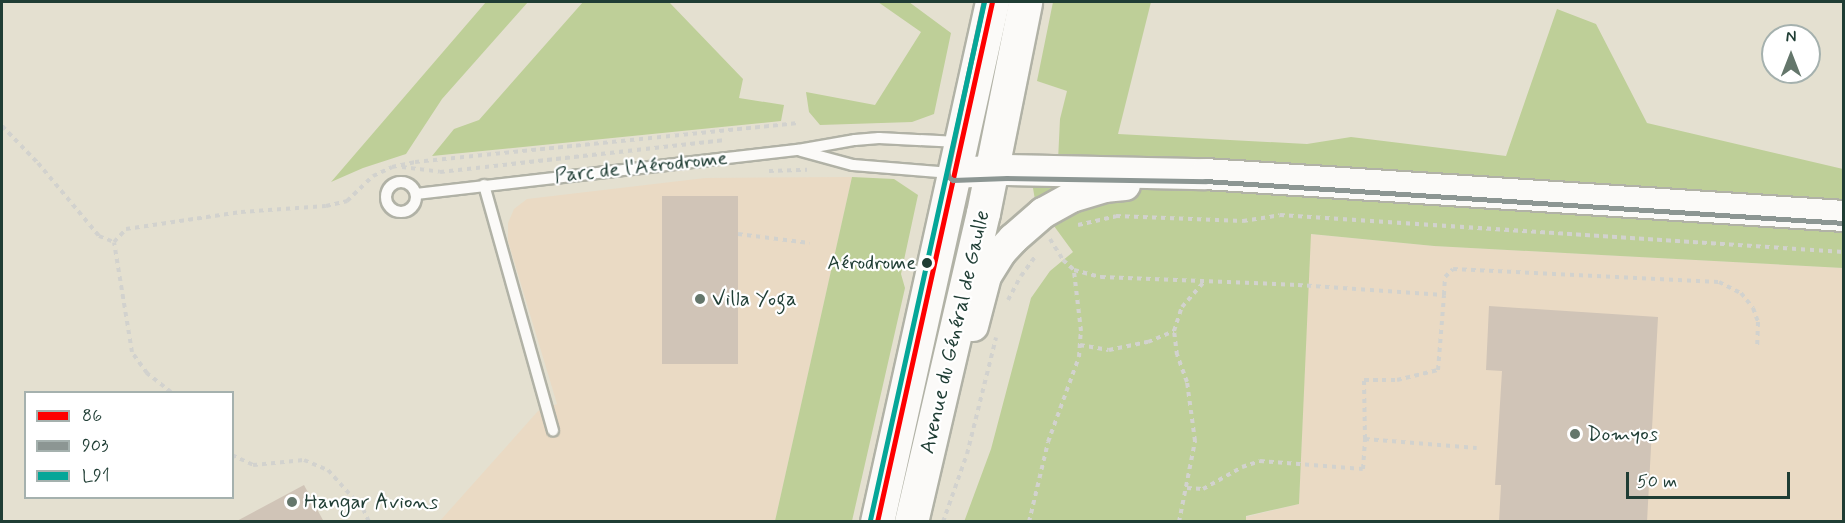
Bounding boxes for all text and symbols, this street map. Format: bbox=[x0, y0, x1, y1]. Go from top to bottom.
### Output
north arrow bbox=[1761, 24, 1821, 84]
text: N bbox=[1786, 27, 1796, 48]
street label: Parc de l'Aérodrome bbox=[553, 145, 729, 189]
street label: Avenue du Général de Gaulle bbox=[915, 209, 995, 455]
place label: Aérodrome bbox=[827, 251, 916, 275]
marker: Aérodrome bbox=[921, 257, 933, 269]
place label: Villa Yoga bbox=[712, 286, 797, 312]
marker: Villa Yoga bbox=[693, 292, 707, 306]
legend bbox=[24, 391, 234, 499]
text: 86 bbox=[82, 404, 102, 428]
place label: Domyos bbox=[1587, 421, 1658, 447]
marker: Domyos bbox=[1568, 427, 1582, 441]
text: 903 bbox=[82, 434, 108, 458]
scale bar bbox=[1629, 460, 1792, 498]
text: L91 bbox=[82, 464, 110, 488]
text: 50 m bbox=[1637, 470, 1677, 494]
place label: Hangar Avions bbox=[304, 489, 431, 515]
marker: Hangar Avions bbox=[285, 495, 299, 509]

